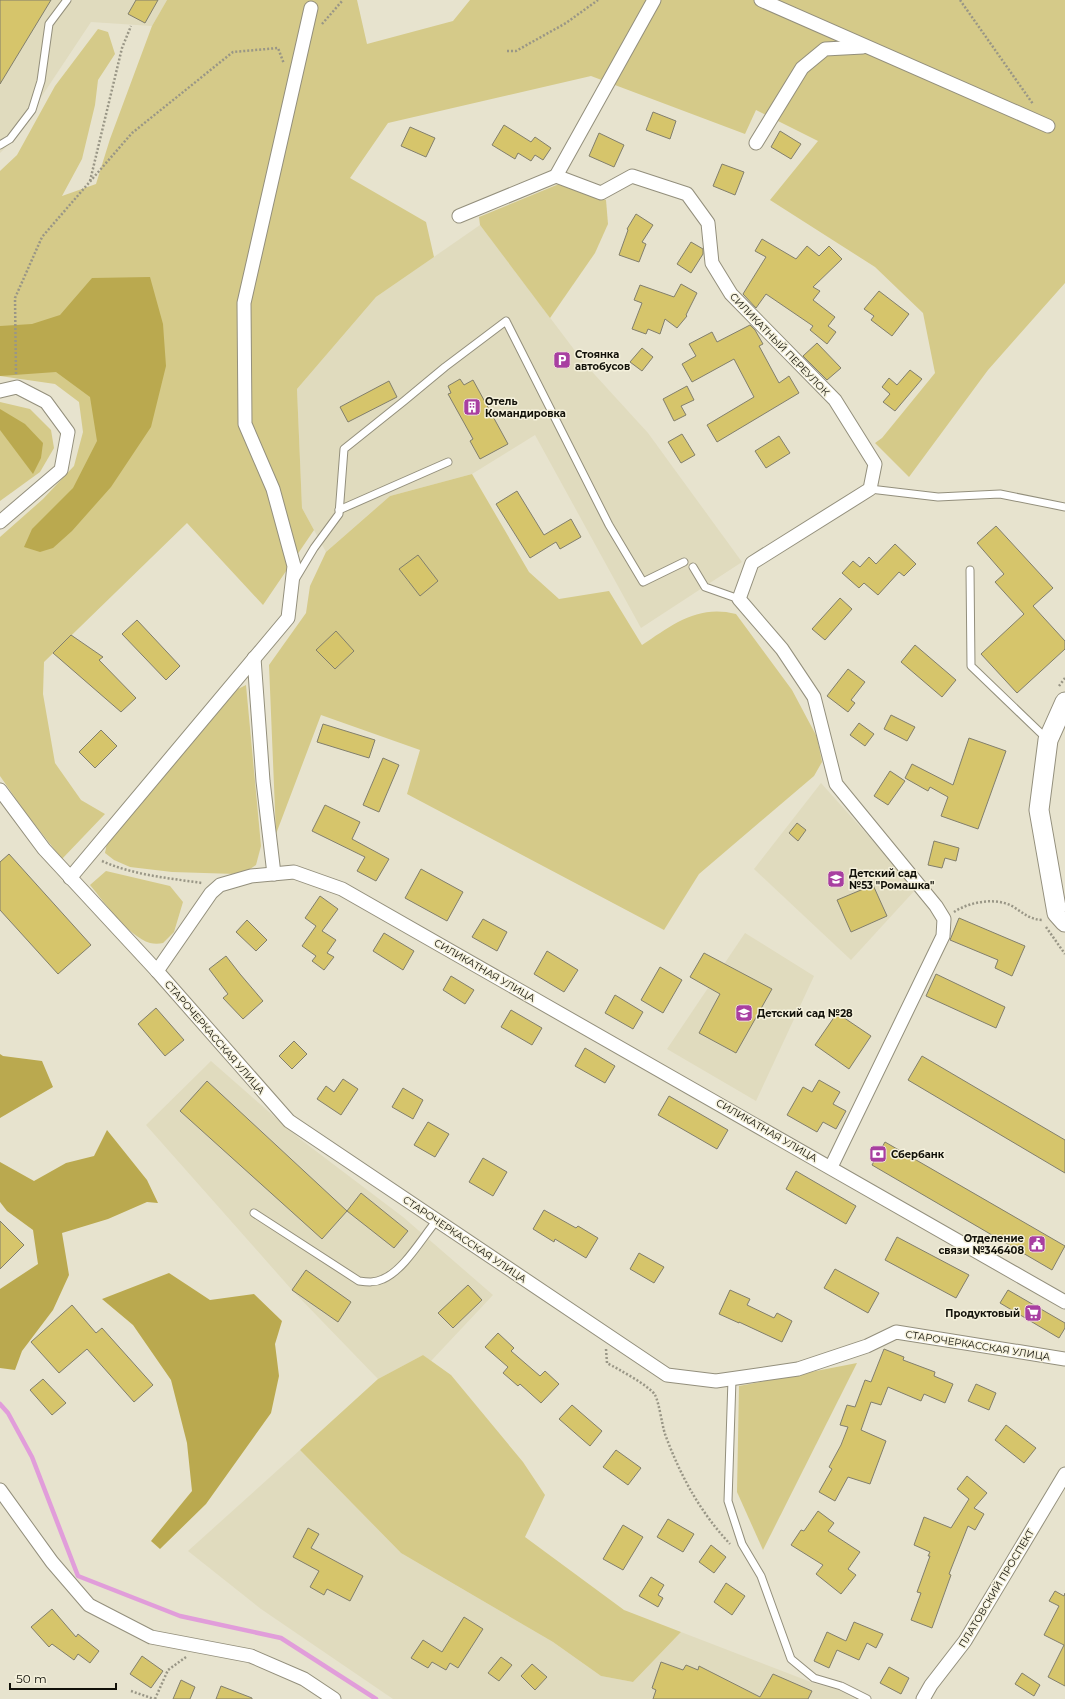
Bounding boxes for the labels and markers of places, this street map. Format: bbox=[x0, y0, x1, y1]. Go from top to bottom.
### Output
place label: Стоянка автобусов bbox=[575, 348, 630, 373]
parking icon: Стоянка автобусов bbox=[552, 350, 572, 370]
place label: Отель Командировка bbox=[485, 395, 566, 420]
building icon: Отель Командировка bbox=[462, 397, 482, 417]
place label: Детский сад №53 "Ромашка" bbox=[849, 867, 935, 892]
school or university icon: Детский сад №53 "Ромашка" bbox=[826, 869, 846, 889]
school or university icon: Детский сад №28 bbox=[734, 1003, 754, 1023]
place label: Детский сад №28 bbox=[757, 1007, 853, 1020]
bank icon: Сбербанк bbox=[868, 1144, 888, 1164]
place label: Сбербанк bbox=[891, 1148, 945, 1161]
place label: Отделение связи №346408 bbox=[938, 1232, 1024, 1257]
public building icon: Отделение связи №346408 bbox=[1027, 1234, 1047, 1254]
supermarket icon: Продуктовый bbox=[1023, 1303, 1043, 1323]
place label: Продуктовый bbox=[945, 1307, 1020, 1320]

